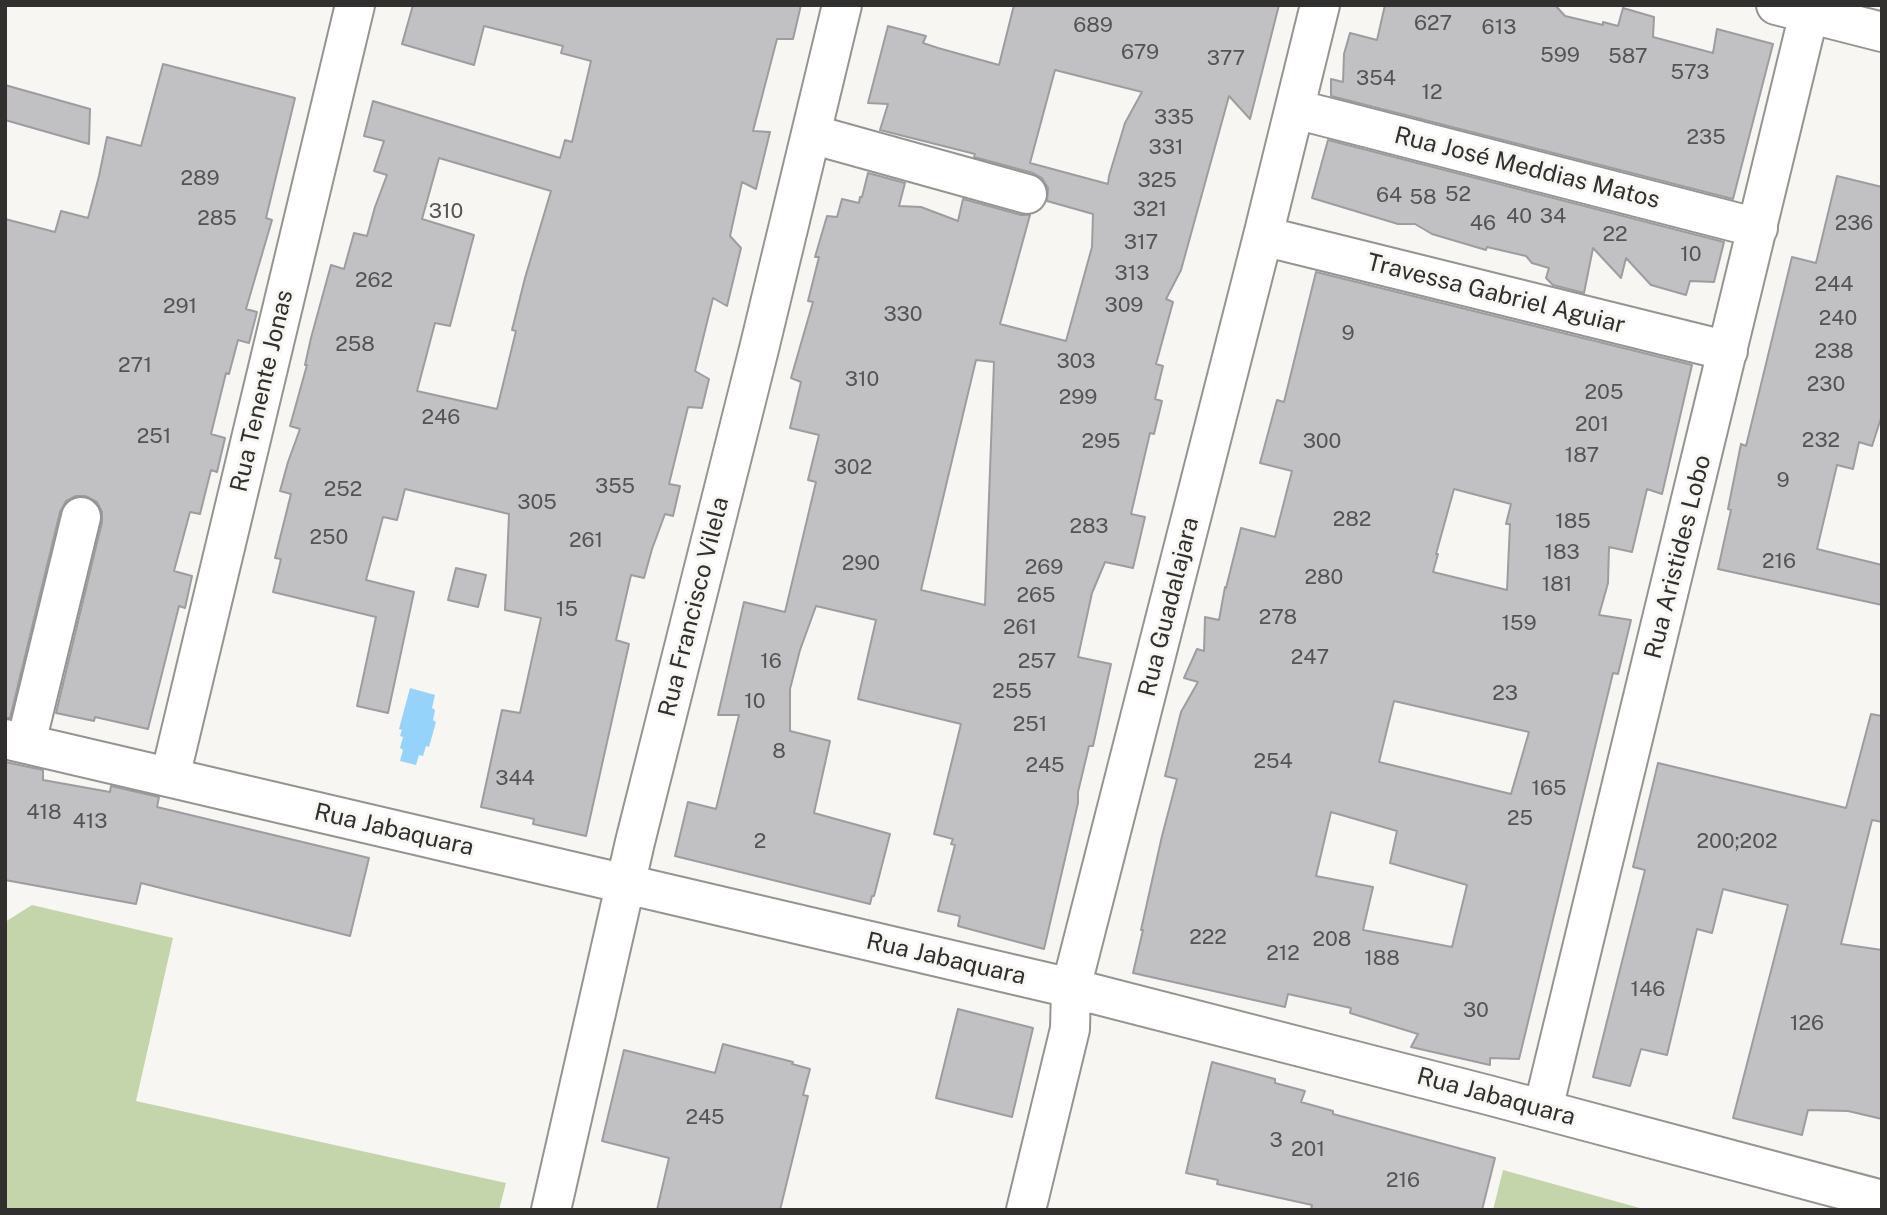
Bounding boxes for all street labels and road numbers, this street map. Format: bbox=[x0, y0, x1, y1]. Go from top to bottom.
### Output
street label: Rua José Meddias Matos bbox=[1391, 121, 1663, 215]
street label: Travessa Gabriel Aguiar bbox=[1364, 248, 1628, 340]
street label: Rua Tenente Jonas bbox=[225, 287, 299, 495]
street label: Rua Aristides Lobo bbox=[1639, 452, 1717, 662]
street label: Rua Francisco Vilela bbox=[653, 494, 735, 720]
street label: Rua Guadalajara bbox=[1133, 514, 1205, 700]
street label: Rua Jabaquara bbox=[311, 798, 477, 862]
street label: Rua Jabaquara bbox=[863, 927, 1029, 991]
street label: Rua Jabaquara bbox=[1414, 1062, 1578, 1132]

